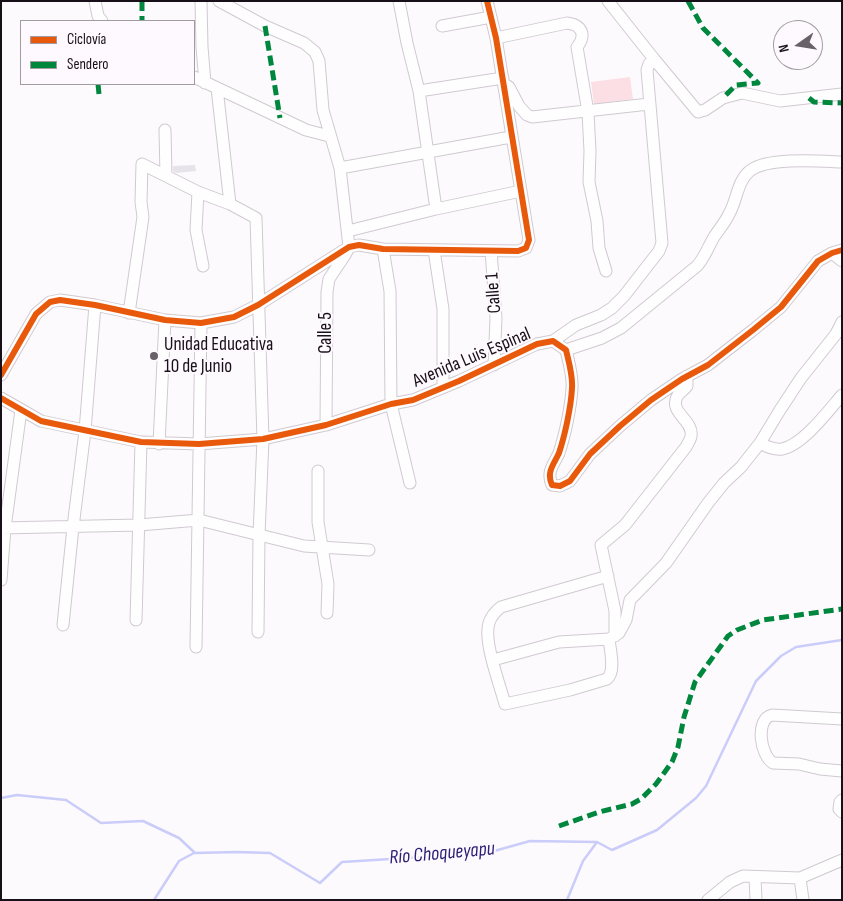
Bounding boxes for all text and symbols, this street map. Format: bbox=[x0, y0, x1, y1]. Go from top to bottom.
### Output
legend bbox=[20, 20, 195, 85]
north arrow bbox=[773, 20, 823, 70]
text: Ciclovía bbox=[67, 30, 106, 49]
text: N bbox=[775, 43, 793, 54]
text: Sendero bbox=[67, 55, 108, 74]
street label: Calle 1 bbox=[481, 272, 507, 314]
street label: Calle 5 bbox=[315, 312, 337, 354]
street label: Avenida Luis Espinal bbox=[410, 323, 534, 393]
place label: Unidad Educativa 10 de Junio bbox=[164, 334, 273, 378]
marker: Unidad Educativa 10 de Junio bbox=[148, 350, 160, 362]
water label: Río Choqueyapu bbox=[388, 837, 496, 871]

